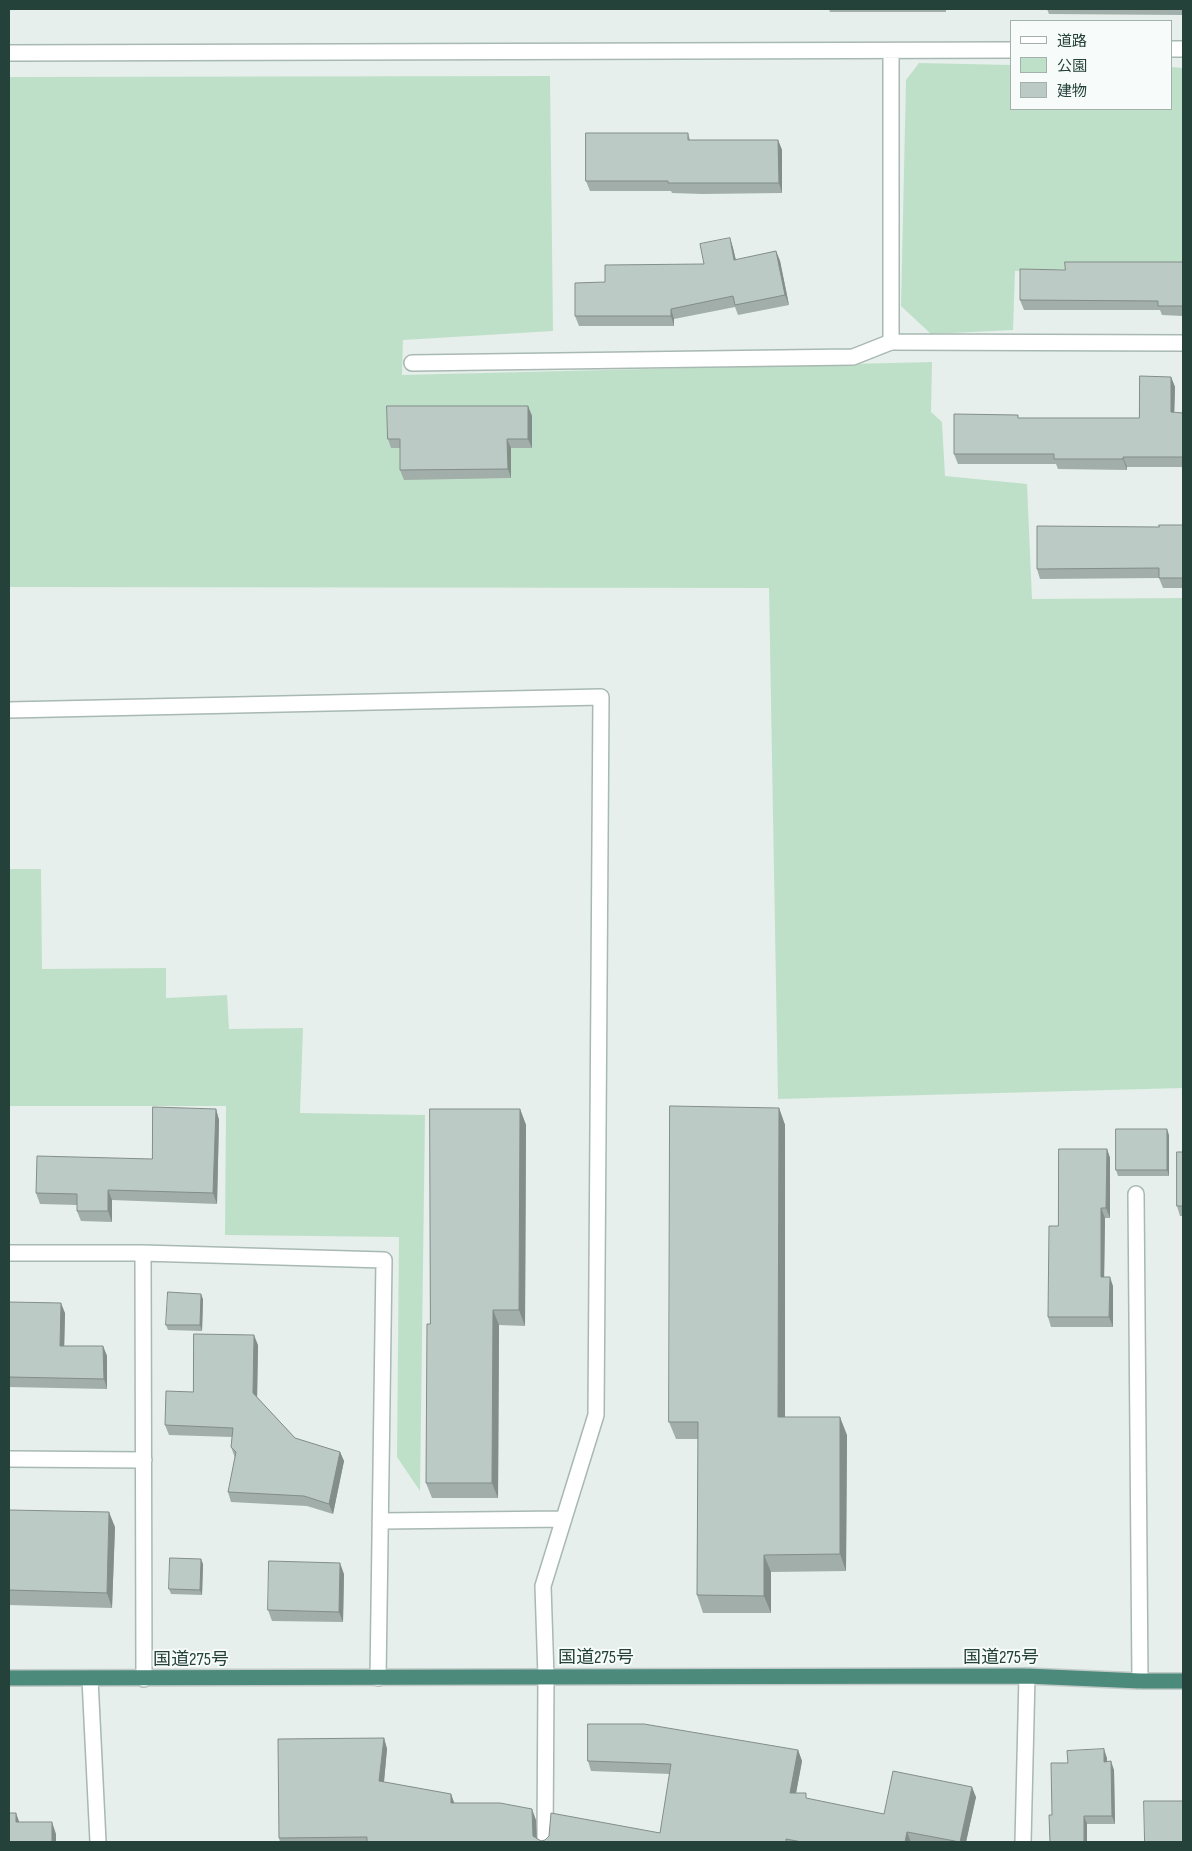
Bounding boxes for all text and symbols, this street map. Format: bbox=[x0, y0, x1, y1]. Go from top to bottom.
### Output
legend bbox=[1010, 20, 1172, 110]
text: 道路 bbox=[1057, 32, 1087, 51]
text: 公園 bbox=[1057, 57, 1087, 76]
text: 建物 bbox=[1057, 82, 1087, 101]
street label: 国道275号 bbox=[558, 1647, 634, 1669]
street label: 国道275号 bbox=[963, 1647, 1039, 1669]
street label: 国道275号 bbox=[153, 1649, 229, 1671]

